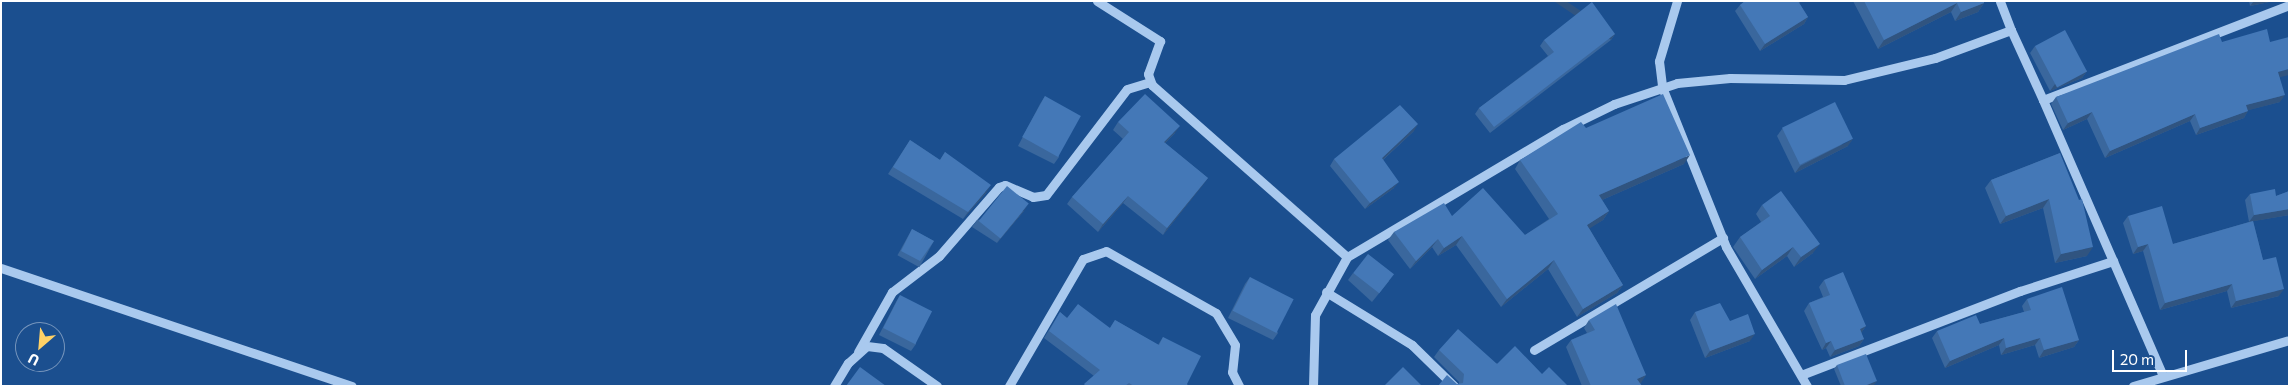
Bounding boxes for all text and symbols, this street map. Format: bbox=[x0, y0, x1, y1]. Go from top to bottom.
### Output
north arrow bbox=[15, 322, 65, 372]
scale bar bbox=[2115, 340, 2190, 372]
text: U bbox=[25, 350, 42, 370]
text: 20 m bbox=[2120, 350, 2154, 368]

